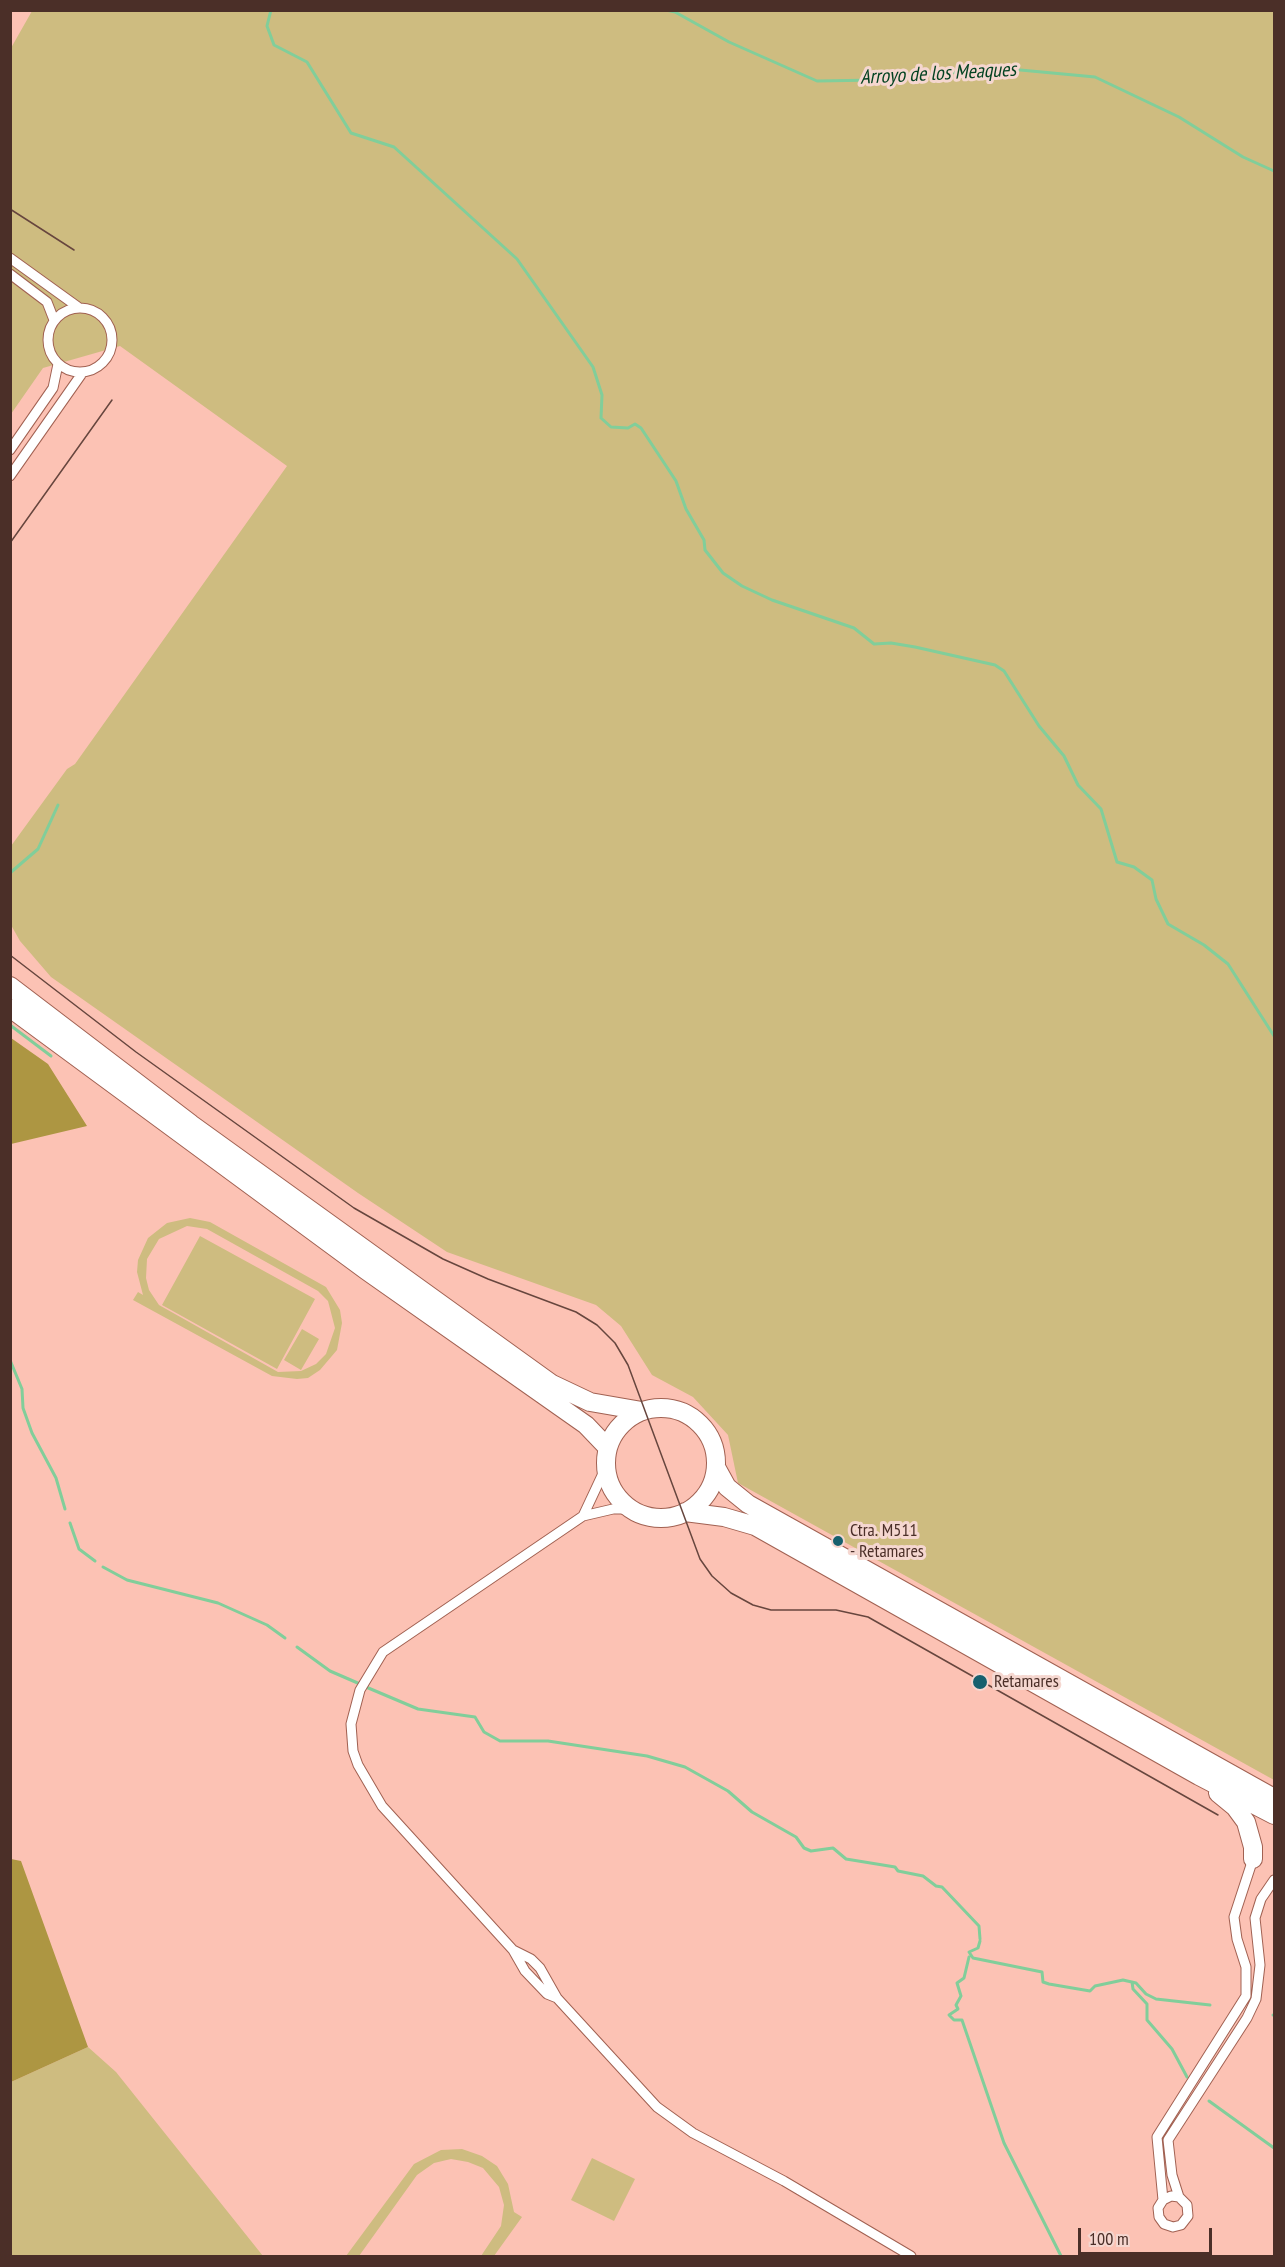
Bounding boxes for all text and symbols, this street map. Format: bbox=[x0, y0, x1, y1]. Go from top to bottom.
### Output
water label: Arroyo de los Meaques bbox=[859, 58, 1017, 90]
place label: Ctra. M511 - Retamares bbox=[850, 1520, 924, 1562]
marker: Ctra. M511 - Retamares bbox=[831, 1534, 845, 1548]
place label: Retamares bbox=[994, 1671, 1059, 1693]
marker: Retamares bbox=[971, 1673, 989, 1691]
scale bar bbox=[1081, 2216, 1214, 2254]
text: 100 m bbox=[1089, 2227, 1129, 2250]

